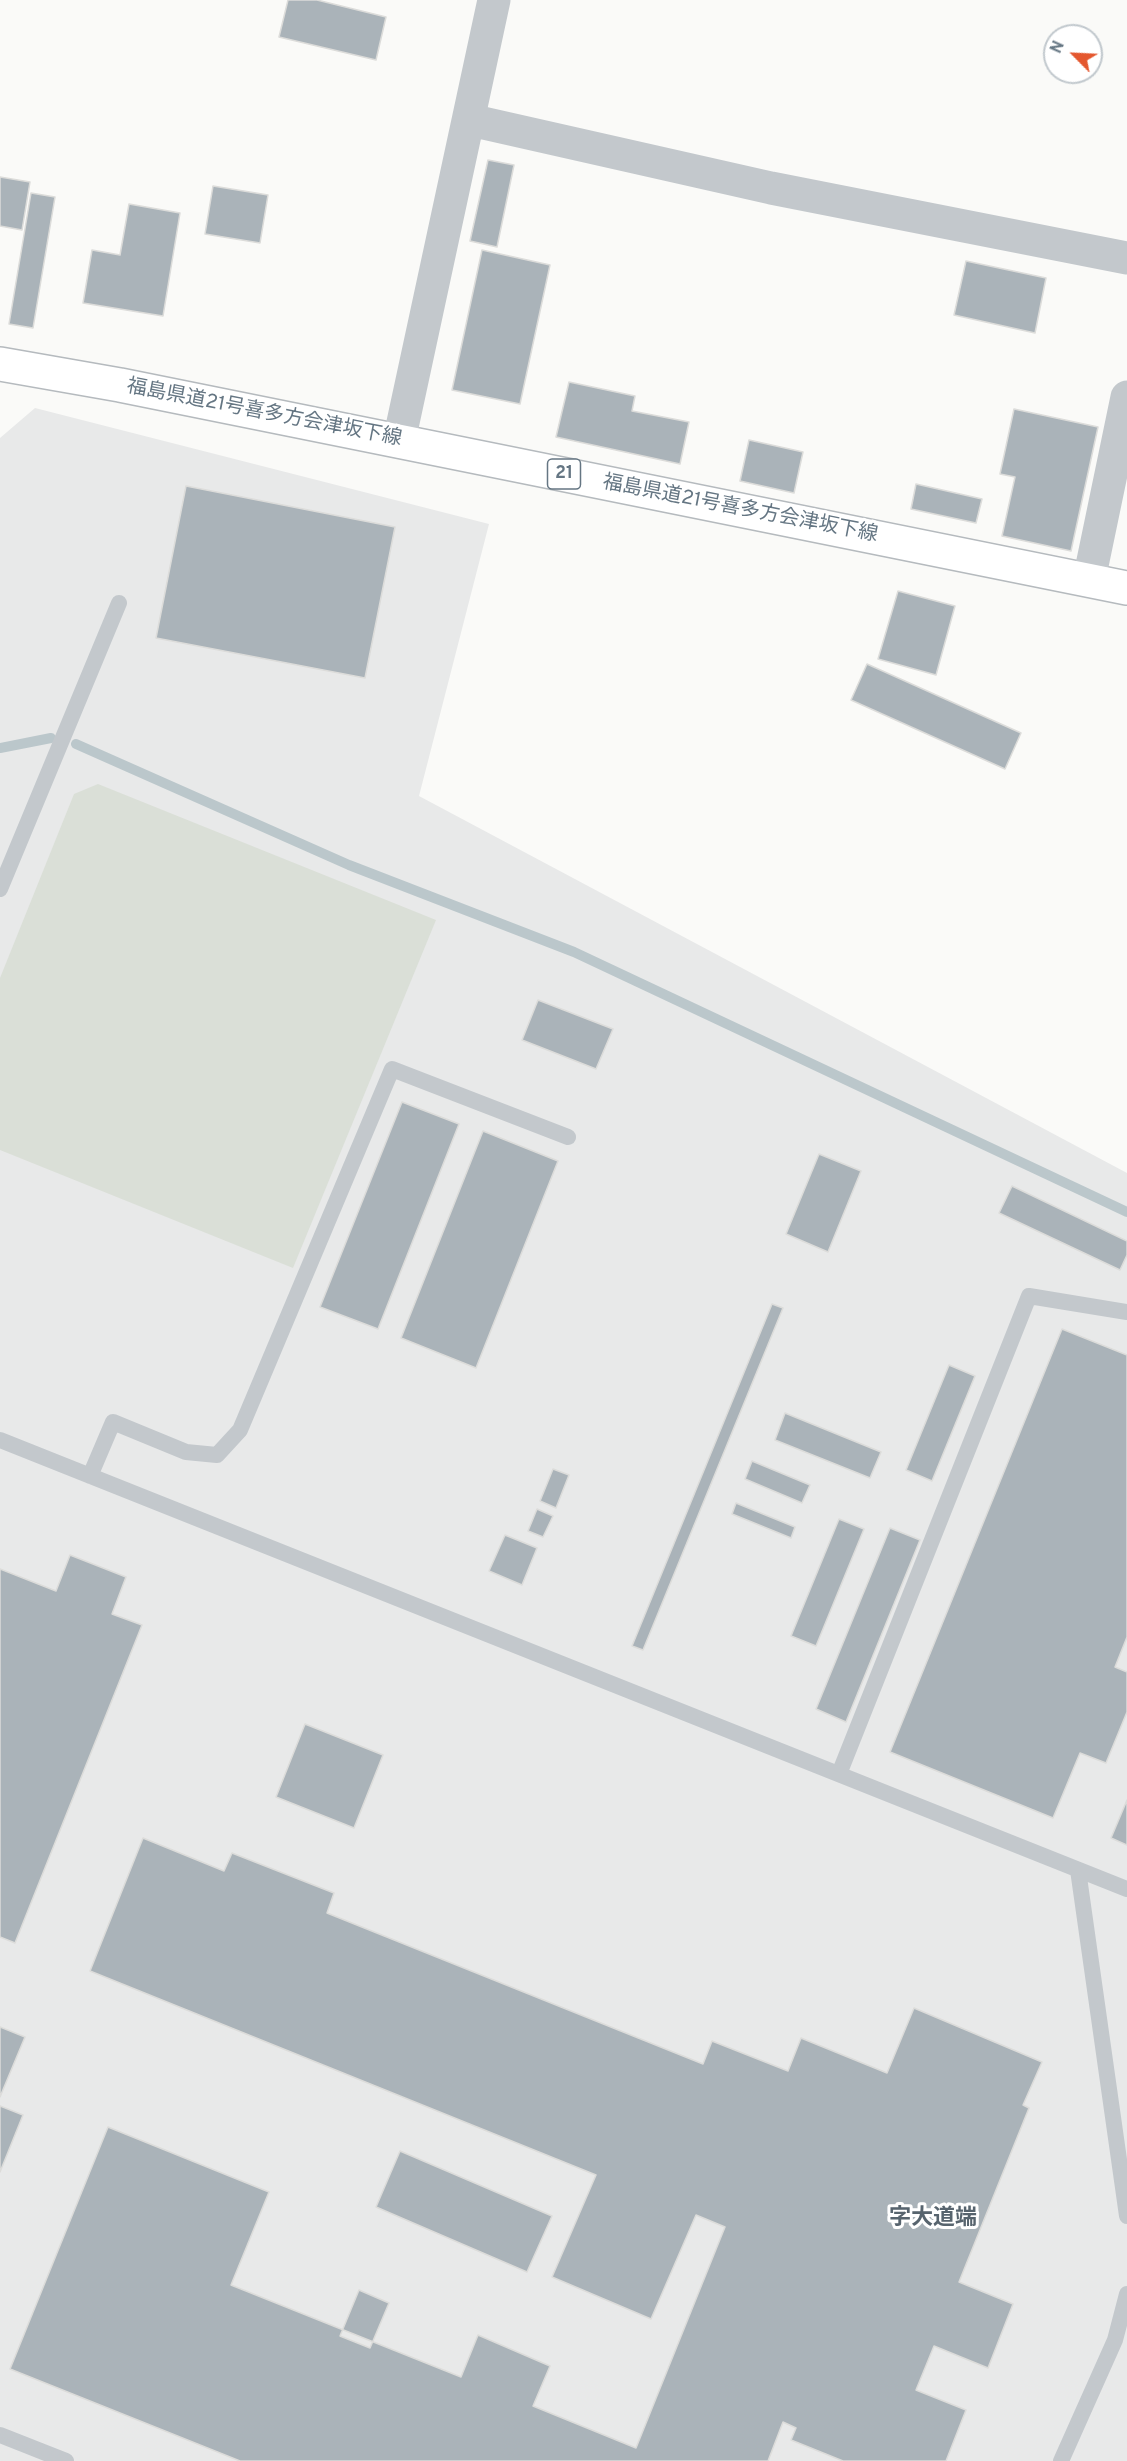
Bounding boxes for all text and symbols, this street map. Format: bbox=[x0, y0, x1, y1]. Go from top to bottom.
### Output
north arrow bbox=[1043, 24, 1103, 84]
text: N bbox=[1047, 38, 1070, 57]
street label: 福島県道21号喜多方会津坂下線 bbox=[124, 376, 404, 452]
road number: 21 bbox=[548, 459, 580, 489]
street label: 福島県道21号喜多方会津坂下線 bbox=[600, 472, 880, 548]
district label: 字大道端 bbox=[889, 2207, 977, 2233]

